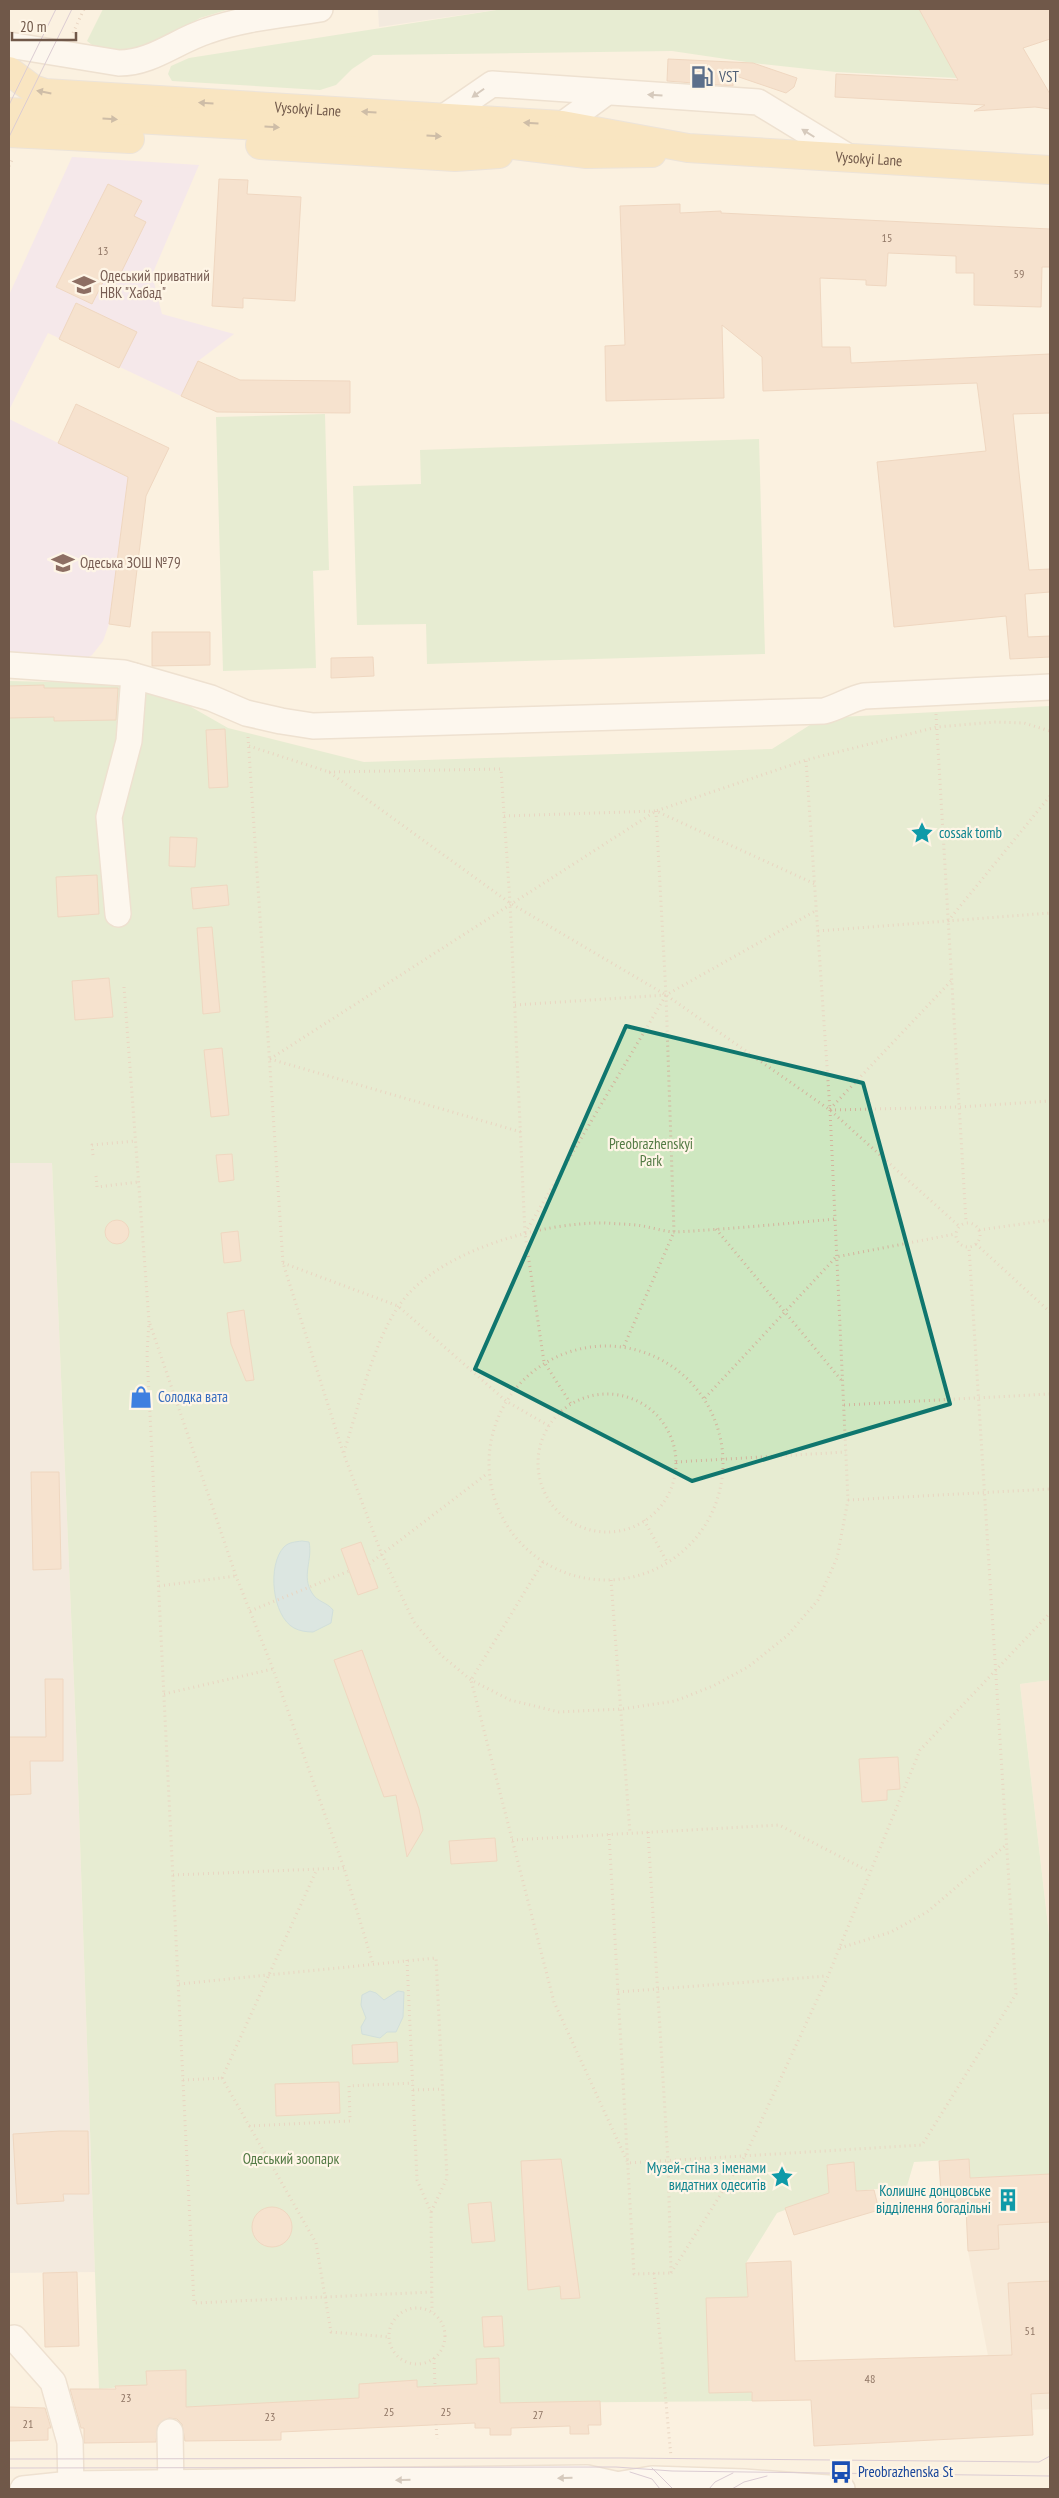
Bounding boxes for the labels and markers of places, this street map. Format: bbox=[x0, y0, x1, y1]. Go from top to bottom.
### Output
fuel station icon: VST bbox=[689, 64, 715, 90]
place label: VST bbox=[718, 67, 739, 86]
place label: Одеський приватний НВК "Хабад" bbox=[100, 266, 210, 302]
school or university icon: Одеський приватний НВК "Хабад" bbox=[71, 272, 97, 298]
school or university icon: Одеська ЗОШ №79 bbox=[50, 550, 76, 576]
place label: Одеська ЗОШ №79 bbox=[80, 553, 181, 572]
place icon: cossak tomb bbox=[909, 820, 935, 846]
place label: cossak tomb bbox=[939, 823, 1002, 842]
shop icon: Солодка вата bbox=[128, 1384, 154, 1410]
place label: Солодка вата bbox=[158, 1387, 228, 1406]
place label: Музей-стіна з іменами видатних одеситів bbox=[647, 2158, 766, 2194]
place icon: Музей-стіна з іменами видатних одеситів bbox=[769, 2164, 795, 2190]
place label: Колишнє донцовське відділення богадільні bbox=[876, 2181, 991, 2217]
building icon: Колишнє донцовське відділення богадільні bbox=[995, 2187, 1021, 2213]
bus stop icon: Preobrazhenska St bbox=[828, 2459, 854, 2485]
place label: Preobrazhenska St bbox=[858, 2462, 953, 2481]

